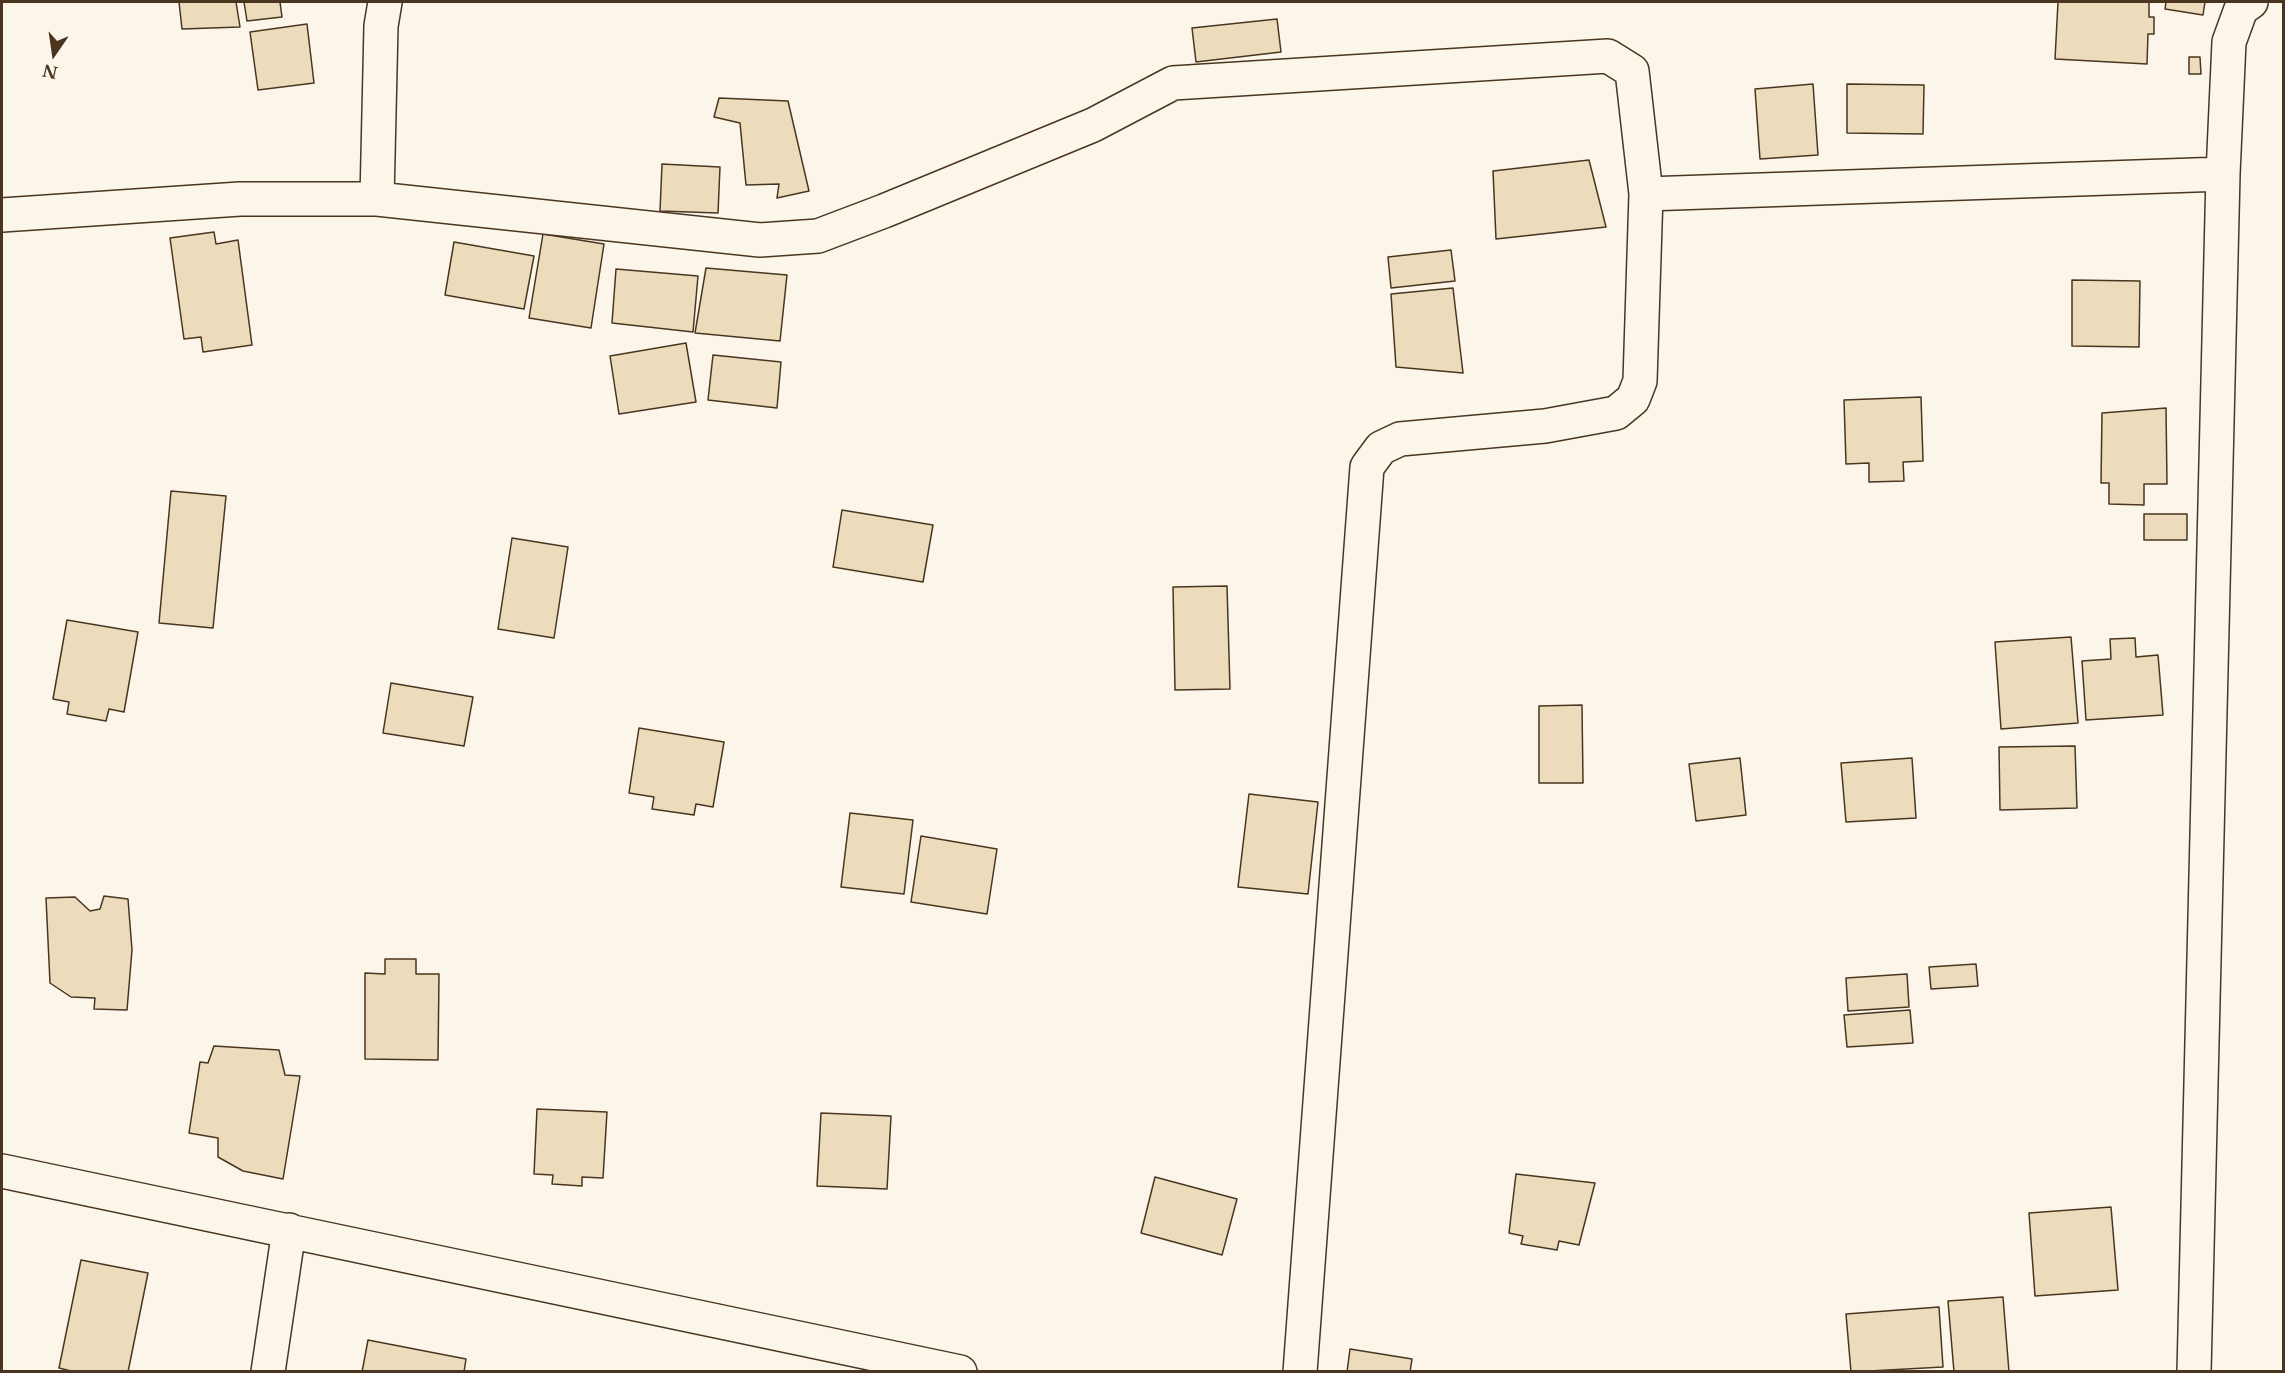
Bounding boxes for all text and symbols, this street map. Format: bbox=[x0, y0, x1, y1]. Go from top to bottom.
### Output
north arrow bbox=[24, 24, 84, 84]
text: N bbox=[40, 60, 60, 83]

